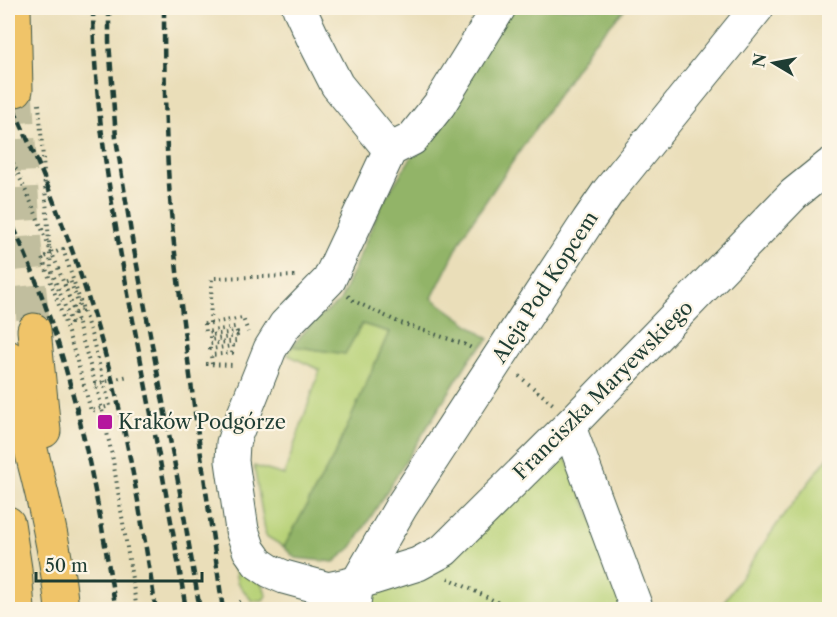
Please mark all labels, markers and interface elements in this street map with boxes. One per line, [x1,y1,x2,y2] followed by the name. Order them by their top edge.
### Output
[744,33,804,93] north arrow
[748,52,770,69] text: N
[487,207,603,368] street label: Aleja Pod Kopcem
[508,295,698,485] street label: Franciszka Maryewskiego
[118,410,286,434] place label: Kraków Podgórze
[96,413,114,431] marker: Kraków Podgórze
[36,545,202,583] scale bar
[45,555,88,577] text: 50 m

